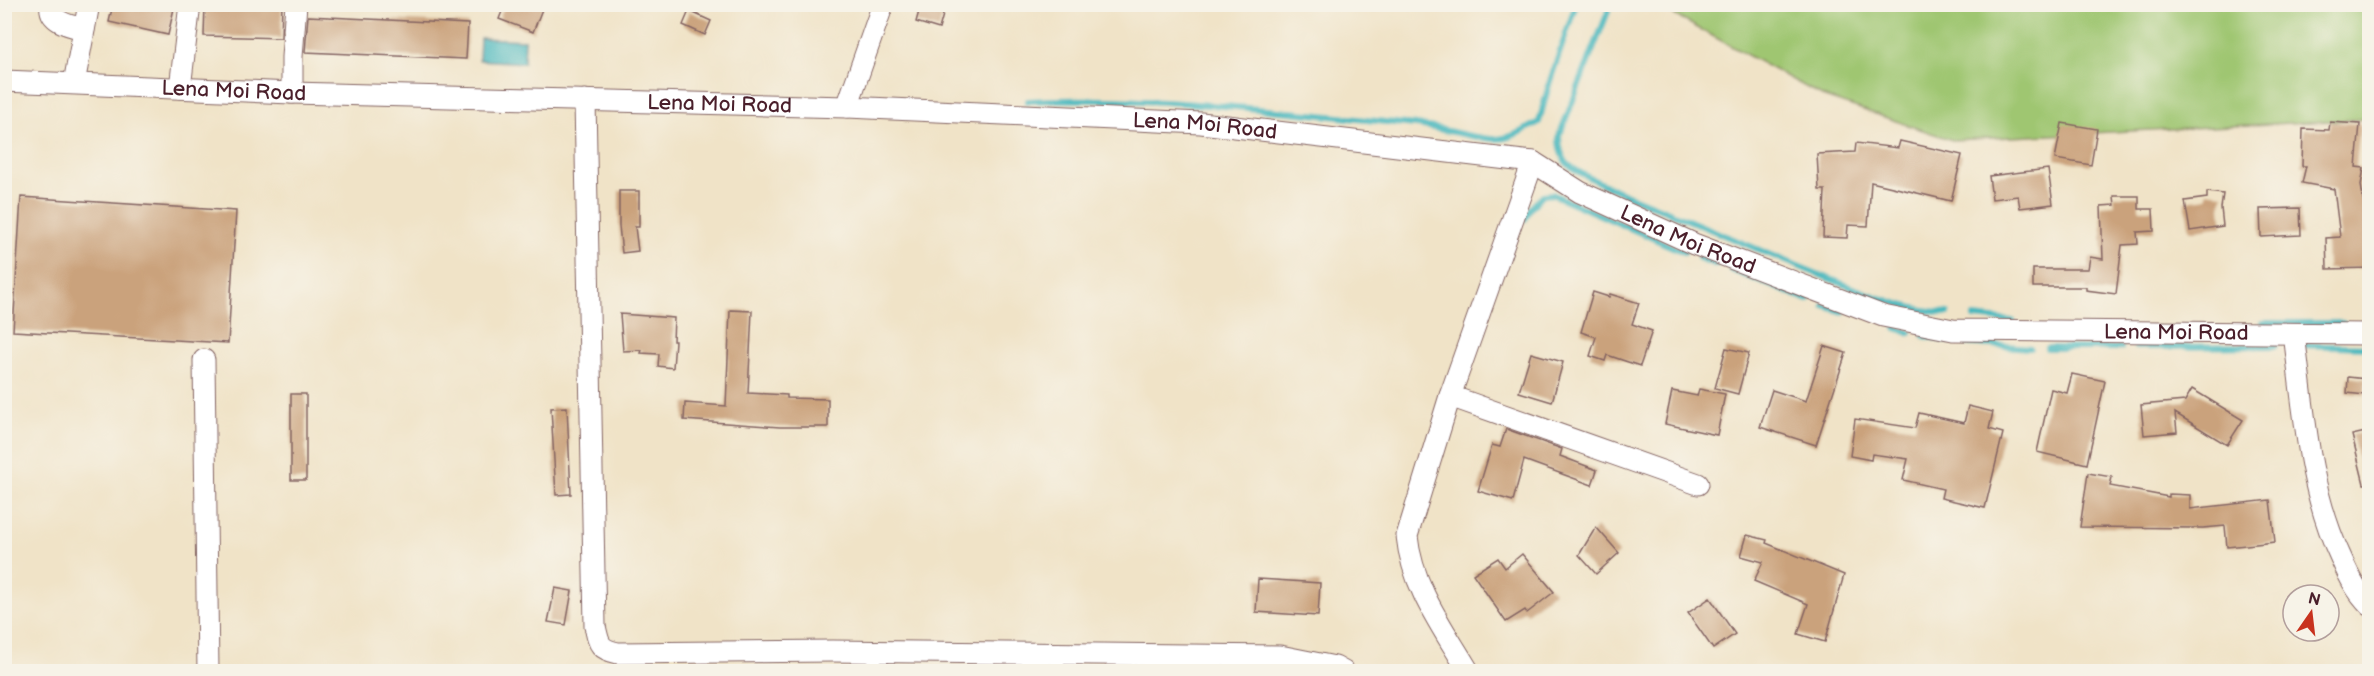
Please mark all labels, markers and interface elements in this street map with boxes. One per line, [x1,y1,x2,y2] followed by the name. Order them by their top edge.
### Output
[161,76,306,106] street label: Lena Moi Road
[647,90,792,119] street label: Lena Moi Road
[1132,108,1278,145] street label: Lena Moi Road
[1616,200,1759,279] street label: Lena Moi Road
[2104,319,2249,346] street label: Lena Moi Road
[2281,583,2341,643] north arrow
[2306,589,2322,611] text: N

